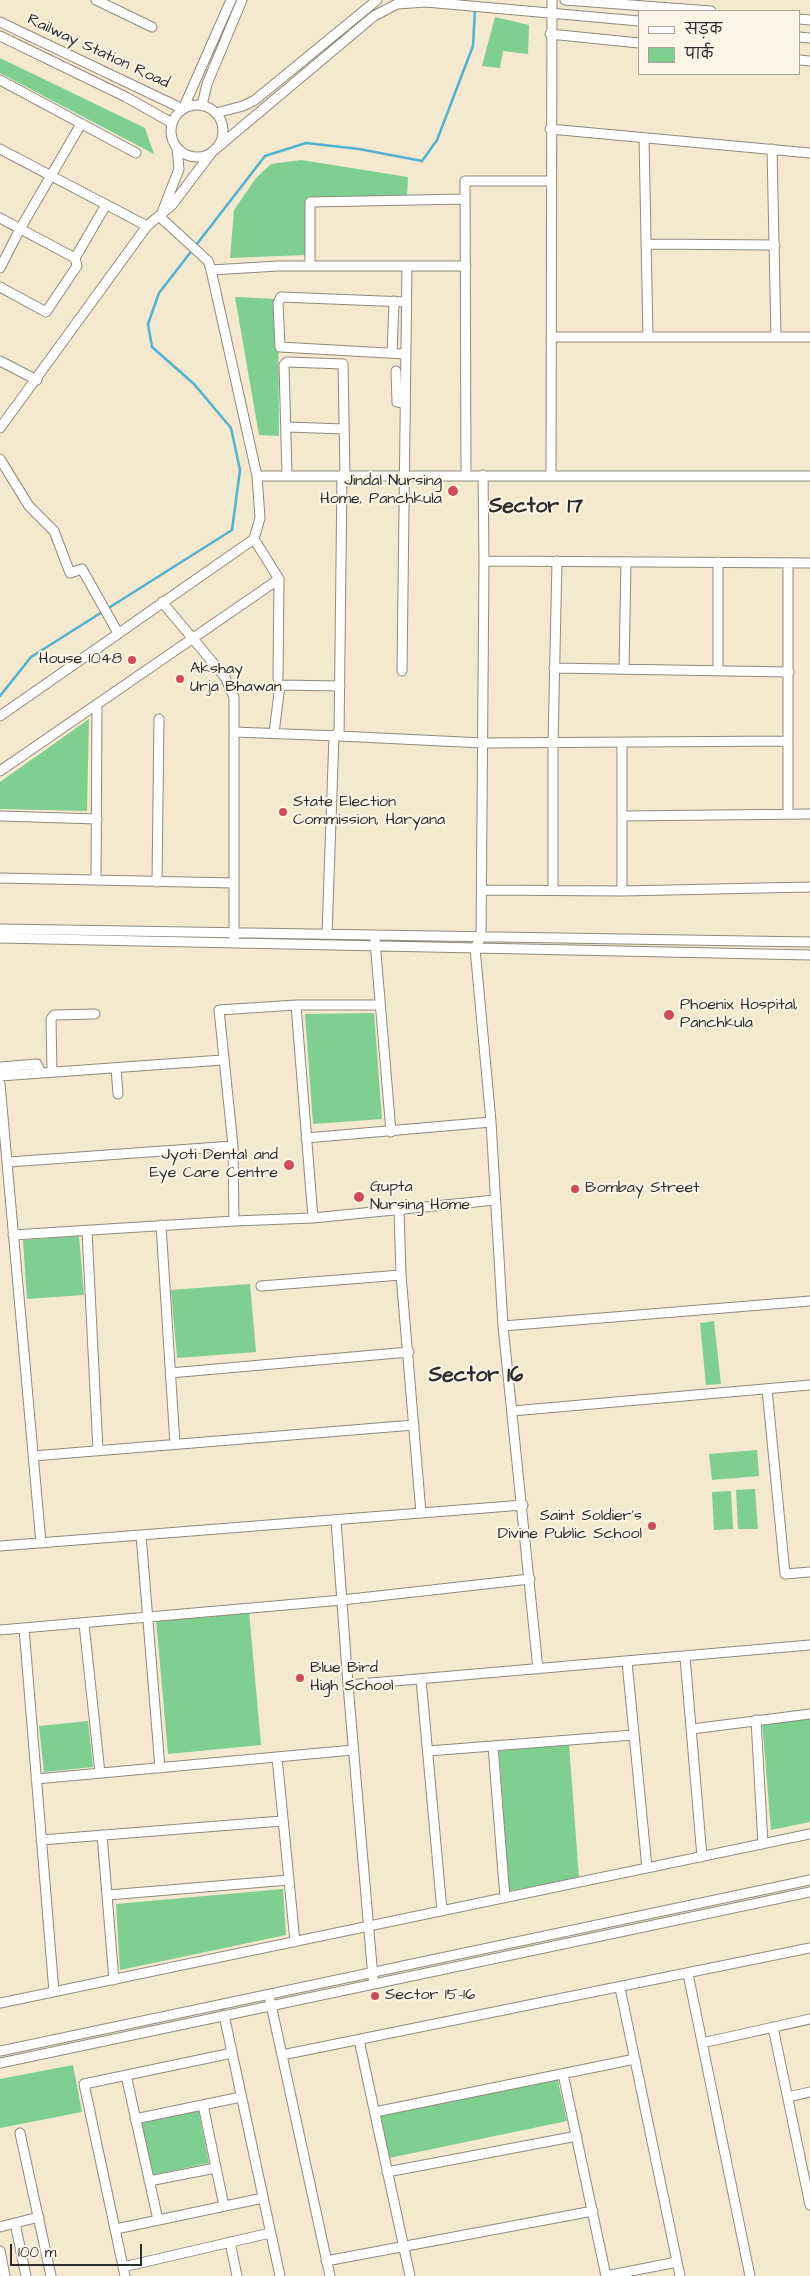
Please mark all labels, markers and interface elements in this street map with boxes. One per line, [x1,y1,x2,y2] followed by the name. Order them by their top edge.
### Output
[638,10,800,75] legend
[24,11,172,93] street label: Railway Station Road
[685,19,722,40] text: सड़क
[685,44,713,65] text: पार्क
[320,472,442,510] place label: Jindal Nursing Home, Panchkula
[446,484,460,498] marker: Jindal Nursing Home, Panchkula
[489,495,583,521] district label: Sector 17
[39,650,122,670] place label: House 1048
[126,654,138,666] marker: House 1048
[190,660,282,698] place label: Akshay Urja Bhawan
[174,673,186,685] marker: Akshay Urja Bhawan
[293,793,445,831] place label: State Election Commission, Haryana
[277,806,289,818] marker: State Election Commission, Haryana
[680,996,798,1034] place label: Phoenix Hospital, Panchkula
[662,1008,676,1022] marker: Phoenix Hospital, Panchkula
[149,1146,278,1184] place label: Jyoti Dental and Eye Care Centre
[282,1158,296,1172] marker: Jyoti Dental and Eye Care Centre
[370,1178,470,1216] place label: Gupta Nursing Home
[585,1179,700,1199] place label: Bombay Street
[569,1183,581,1195] marker: Bombay Street
[352,1190,366,1204] marker: Gupta Nursing Home
[429,1364,523,1390] district label: Sector 16
[498,1507,642,1545] place label: Saint Soldier’s Divine Public School
[646,1520,658,1532] marker: Saint Soldier’s Divine Public School
[310,1659,394,1697] place label: Blue Bird High School
[294,1672,306,1684] marker: Blue Bird High School
[385,1986,475,2006] place label: Sector 15-16
[369,1990,381,2002] marker: Sector 15-16
[12,2234,145,2266] scale bar
[18,2242,57,2263] text: 100 m

